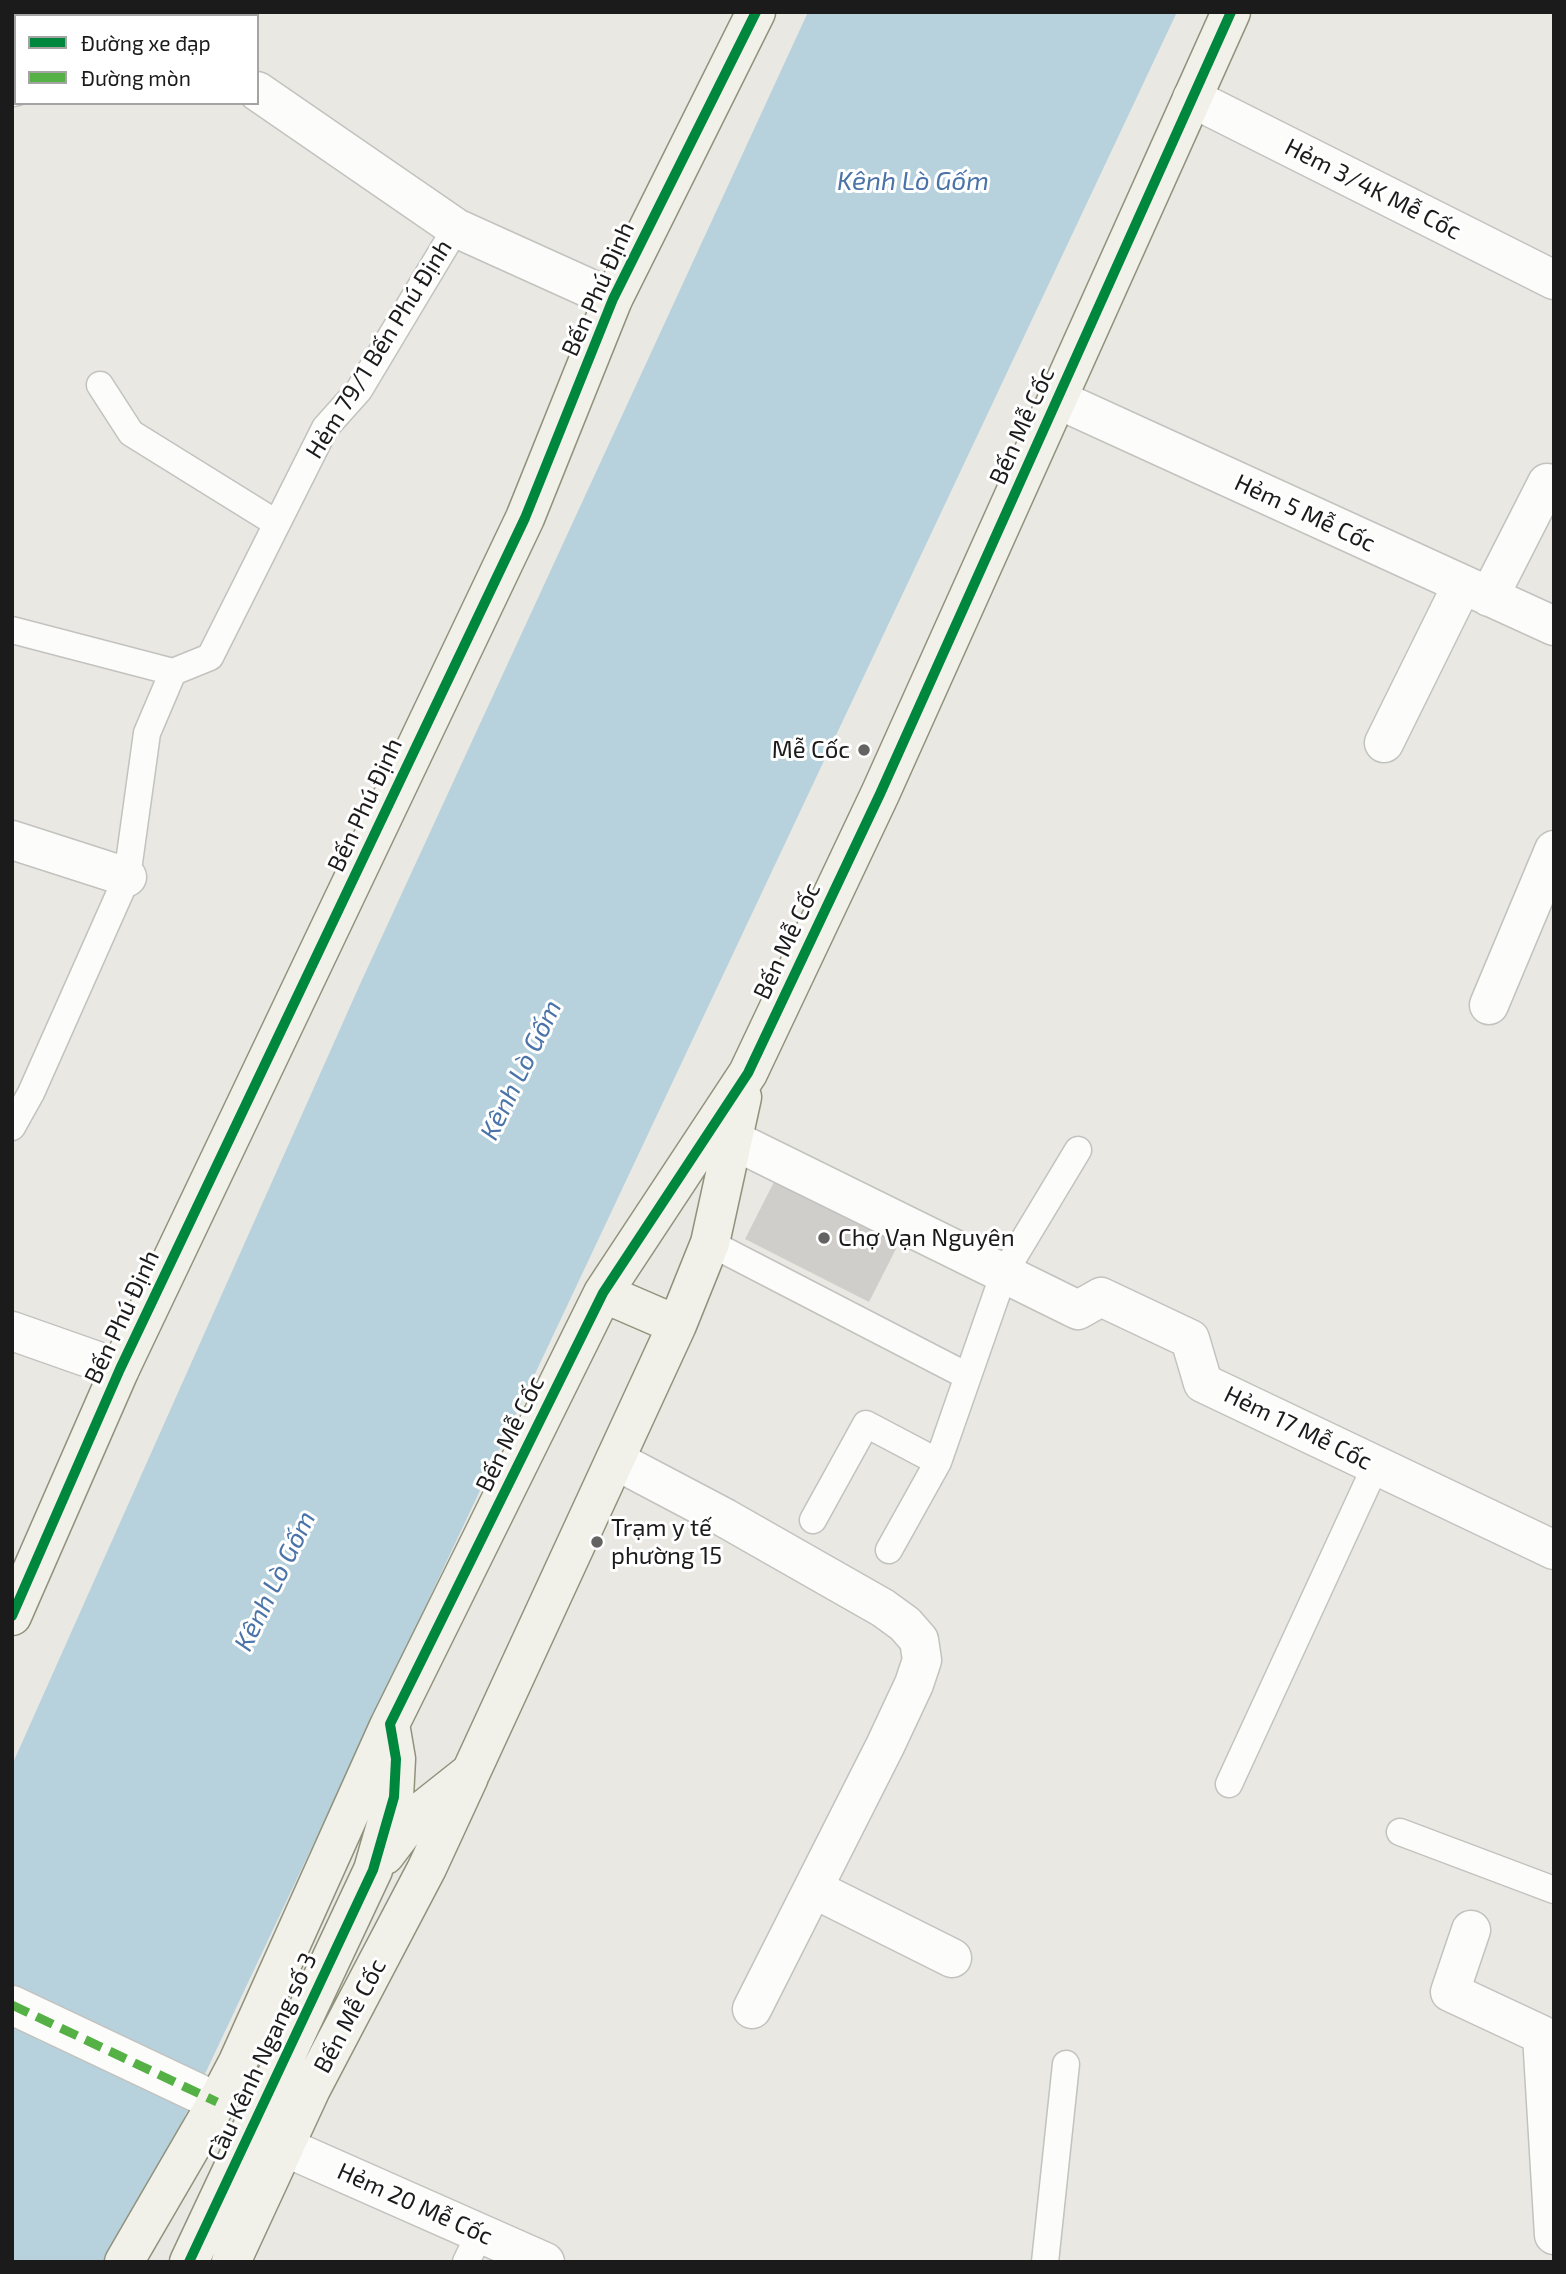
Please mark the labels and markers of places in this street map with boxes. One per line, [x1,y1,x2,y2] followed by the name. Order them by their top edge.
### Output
[772,736,850,764] place label: Mễ Cốc
[856,742,872,758] marker: Mễ Cốc
[838,1224,1015,1252] place label: Chợ Vạn Nguyên
[816,1230,832,1246] marker: Chợ Vạn Nguyên
[611,1514,722,1570] place label: Trạm y tế phường 15
[589,1534,605,1550] marker: Trạm y tế phường 15

